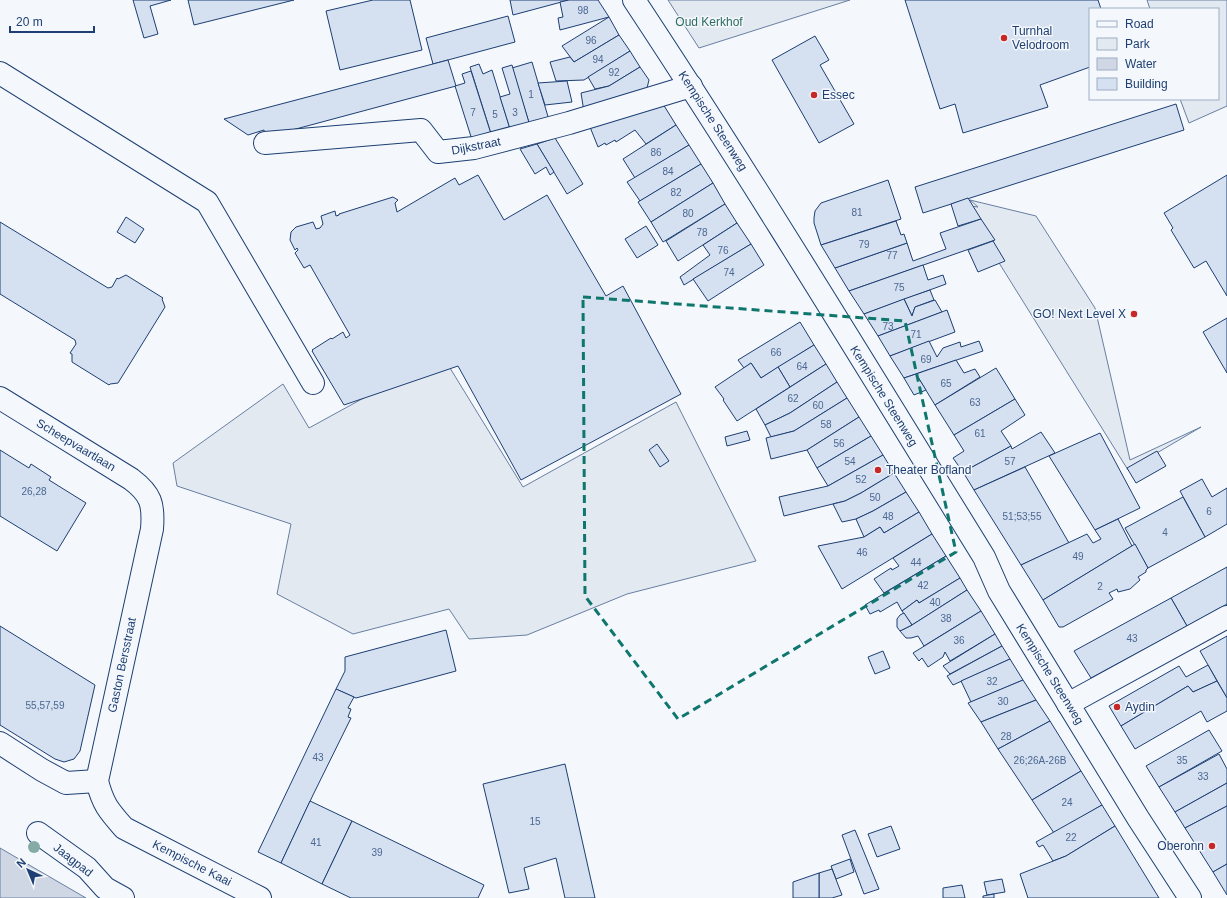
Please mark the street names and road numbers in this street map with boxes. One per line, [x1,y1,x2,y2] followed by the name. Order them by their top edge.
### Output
[676,69,750,173] street label: Kempische Steenweg
[450,134,503,158] street label: Dijkstraat
[847,343,921,449] street label: Kempische Steenweg
[34,416,118,474] street label: Scheepvaartlaan
[105,616,139,714] street label: Gaston Bersstraat
[1013,621,1087,727] street label: Kempische Steenweg
[150,837,234,889] street label: Kempische Kaai
[51,840,95,880] street label: Jaagpad

